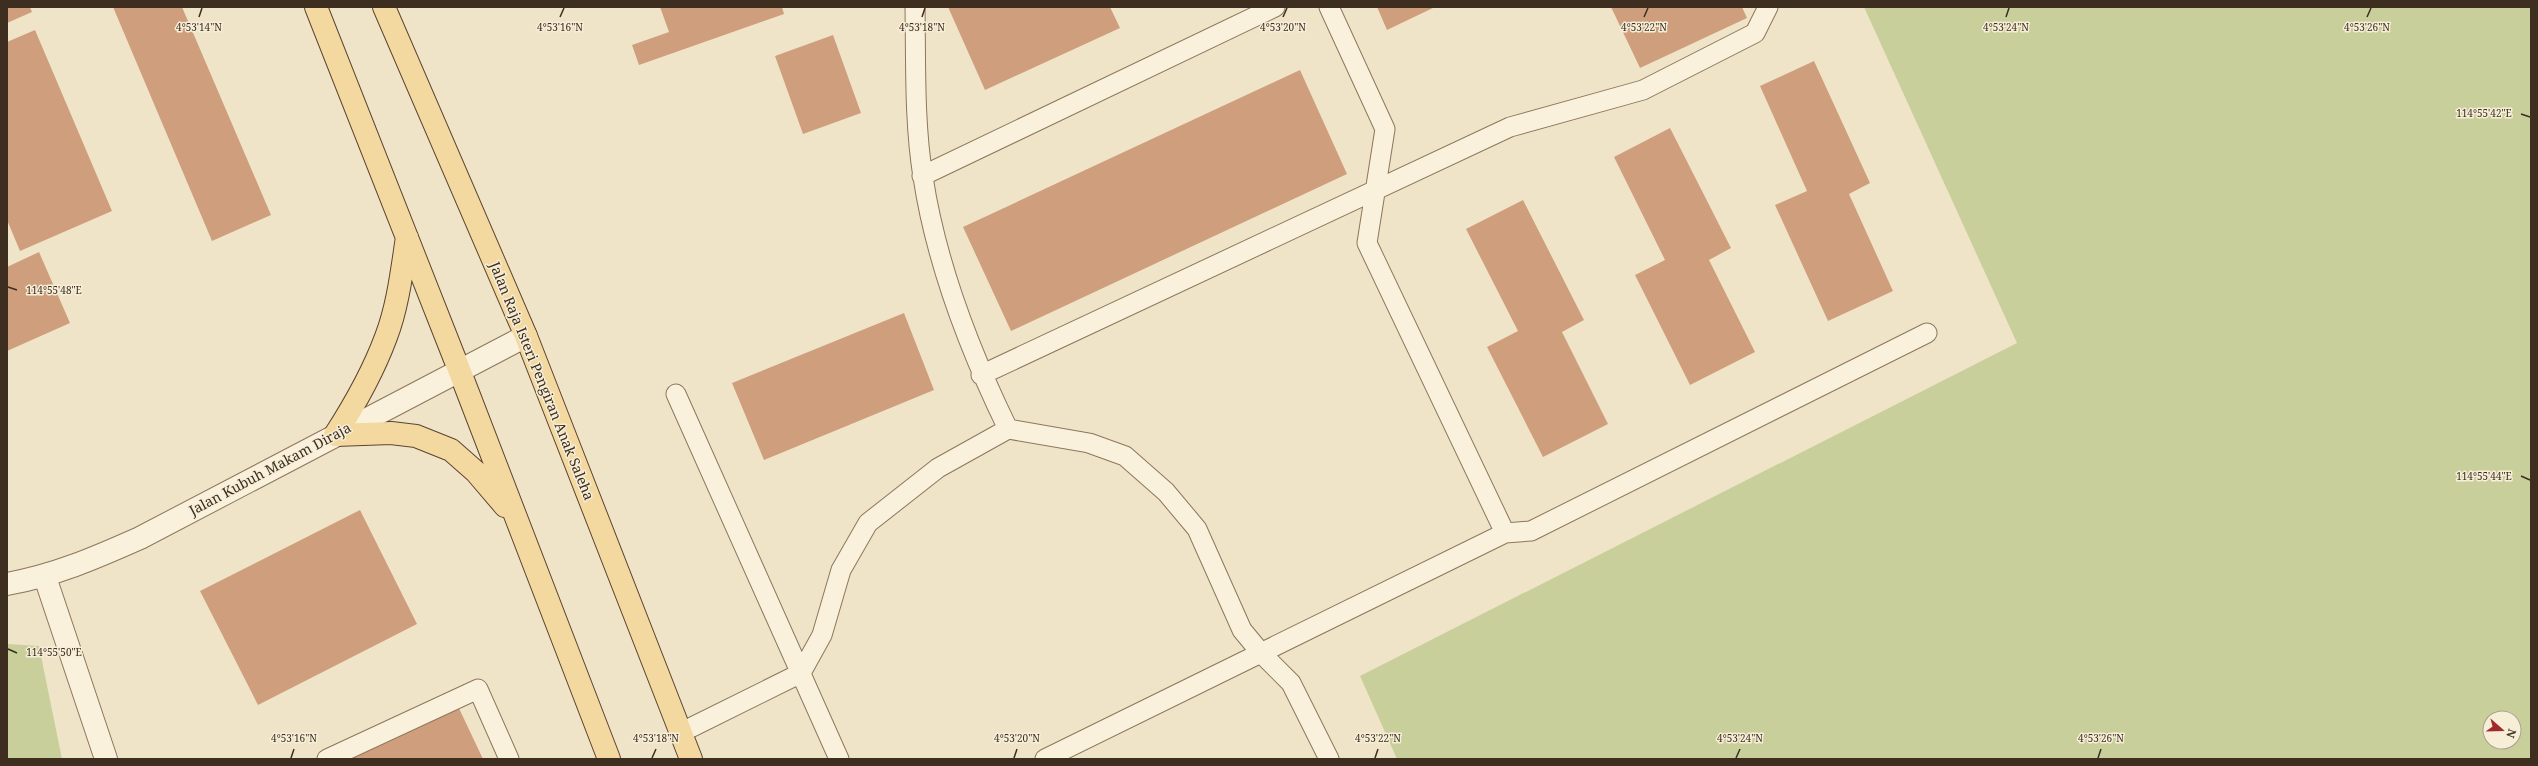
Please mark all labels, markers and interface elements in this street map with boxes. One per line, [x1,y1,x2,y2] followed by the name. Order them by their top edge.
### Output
[176,20,222,34] text: 4°53'14"N
[537,20,583,34] text: 4°53'16"N
[899,20,945,34] text: 4°53'18"N
[1260,20,1306,34] text: 4°53'20"N
[1621,20,1667,34] text: 4°53'22"N
[1983,20,2029,34] text: 4°53'24"N
[2344,20,2390,34] text: 4°53'26"N
[2456,106,2512,120] text: 114°55'42"E
[485,258,599,503] street label: Jalan Raja Isteri Pengiran Anak Saleha
[26,283,82,297] text: 114°55'48"E
[184,418,354,520] street label: Jalan Kubuh Makam Diraja
[2456,469,2512,483] text: 114°55'44"E
[26,645,82,659] text: 114°55'50"E
[2482,710,2522,750] north arrow
[2503,727,2520,741] text: N
[271,731,317,745] text: 4°53'16"N
[633,731,679,745] text: 4°53'18"N
[994,731,1040,745] text: 4°53'20"N
[1355,731,1401,745] text: 4°53'22"N
[1717,731,1763,745] text: 4°53'24"N
[2078,731,2124,745] text: 4°53'26"N

